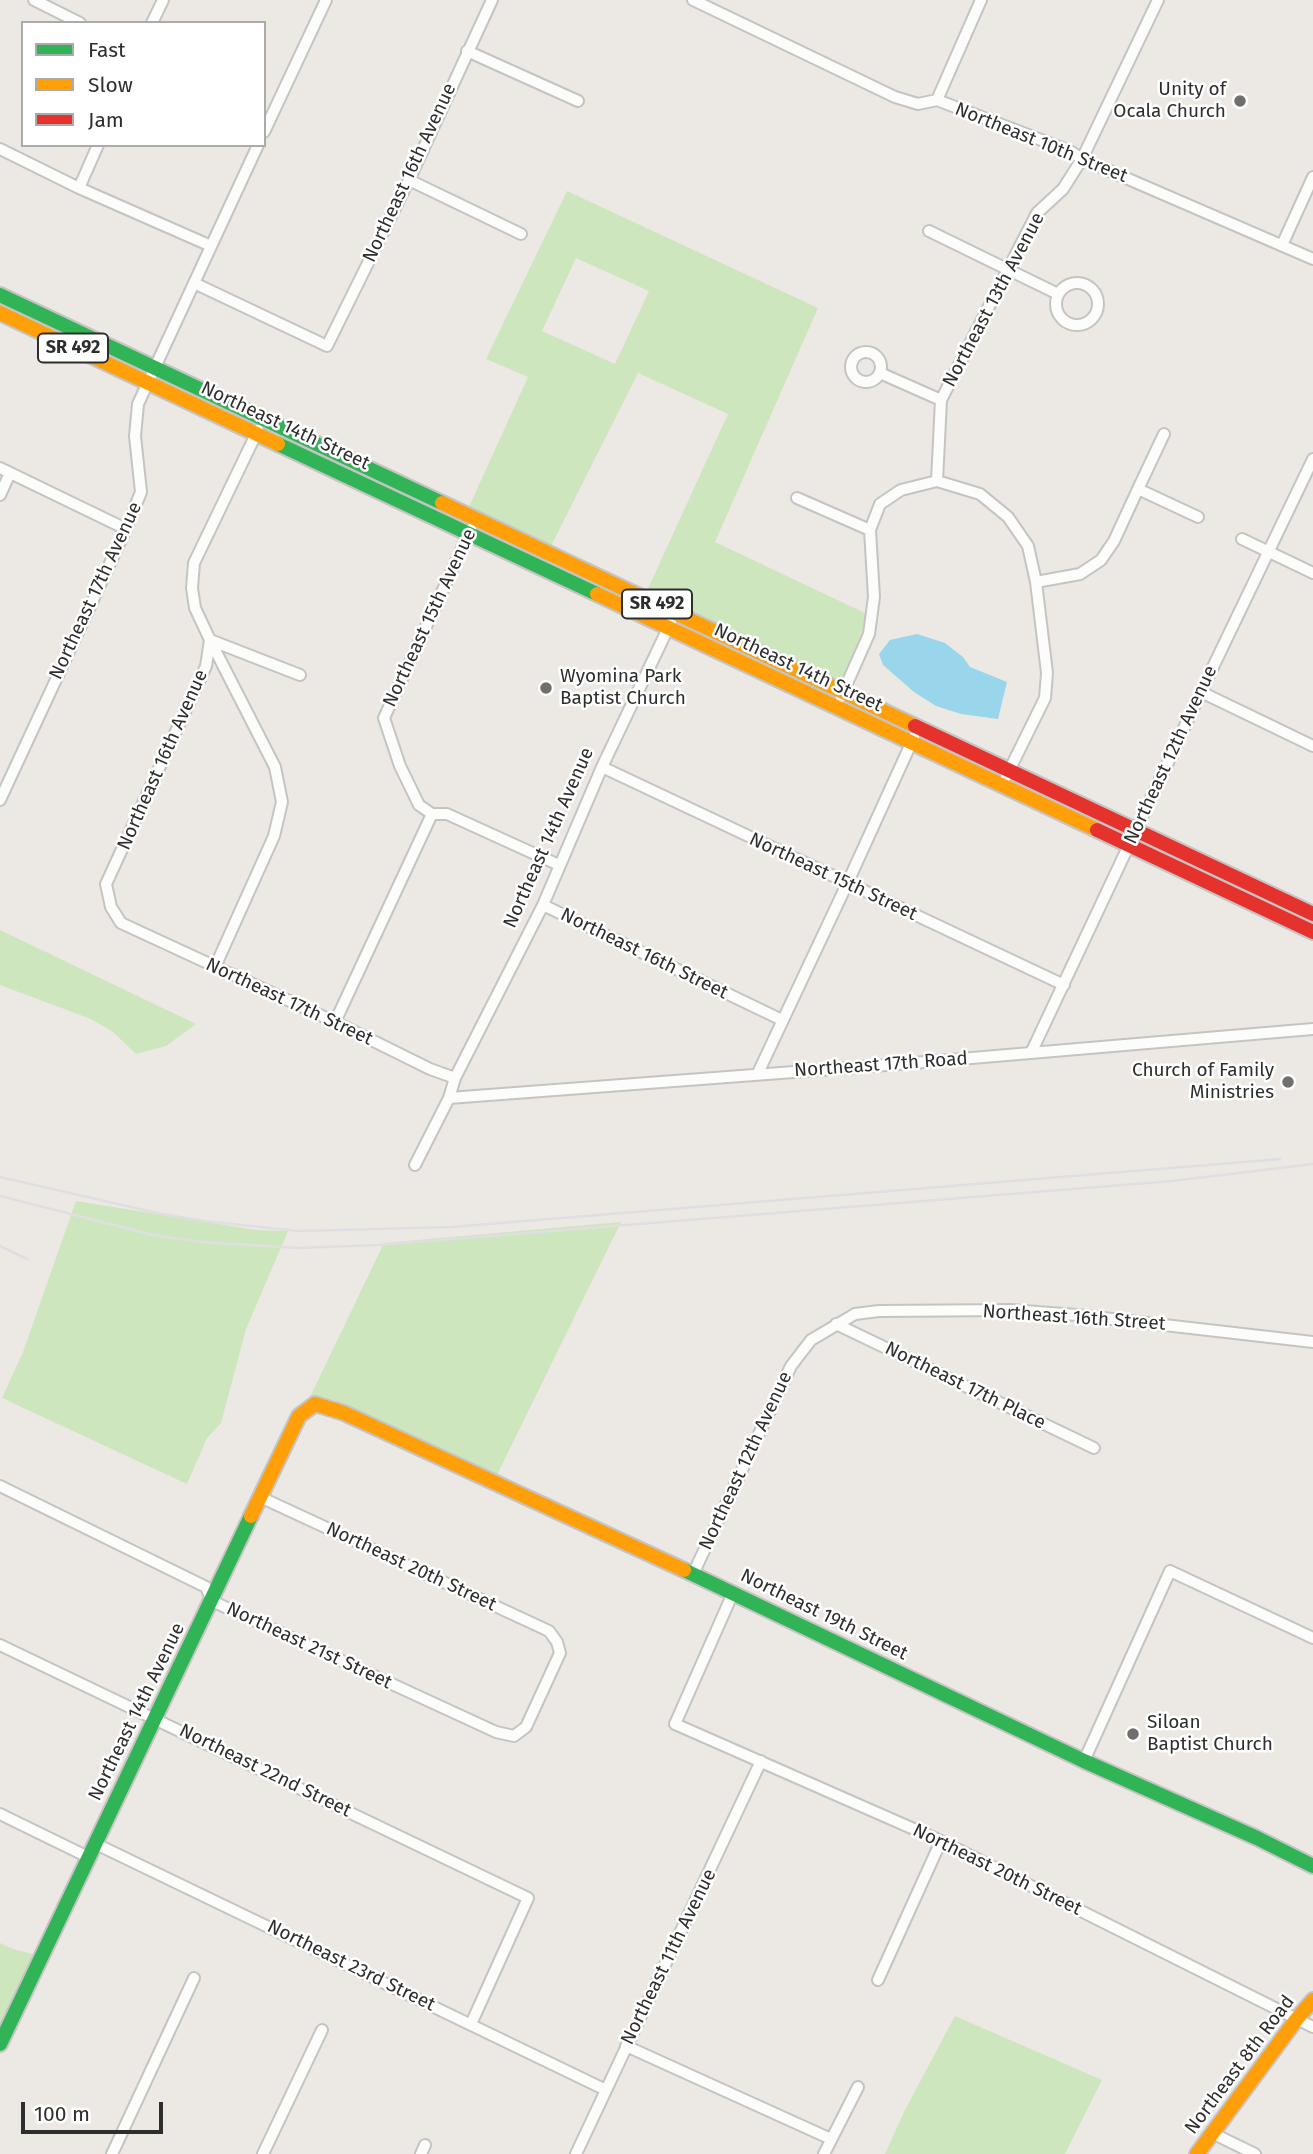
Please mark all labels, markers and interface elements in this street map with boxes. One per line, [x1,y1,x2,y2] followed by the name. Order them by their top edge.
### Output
[21,21,266,147] legend
[88,37,126,63] text: Fast
[88,72,133,98] text: Slow
[1113,79,1226,123] place label: Unity of Ocala Church
[358,80,462,266] street label: Northeast 16th Avenue
[1232,93,1248,109] marker: Unity of Ocala Church
[951,98,1131,188] street label: Northeast 10th Street
[88,107,124,133] text: Jam
[938,209,1050,391] street label: Northeast 13th Avenue
[38,334,108,362] road number: SR 492
[197,377,373,475] street label: Northeast 14th Street
[45,499,147,683] street label: Northeast 17th Avenue
[379,525,481,711] street label: Northeast 15th Avenue
[622,590,692,618] road number: SR 492
[710,619,886,717] street label: Northeast 14th Street
[1120,662,1222,848] street label: Northeast 12th Avenue
[113,666,213,854] street label: Northeast 16th Avenue
[560,666,686,710] place label: Wyomina Park Baptist Church
[538,680,554,696] marker: Wyomina Park Baptist Church
[499,744,599,932] street label: Northeast 14th Avenue
[745,828,921,926] street label: Northeast 15th Street
[557,904,731,1004] street label: Northeast 16th Street
[202,953,376,1051] street label: Northeast 17th Street
[793,1048,969,1082] street label: Northeast 17th Road
[1132,1060,1274,1104] place label: Church of Family Ministries
[1280,1074,1296,1090] marker: Church of Family Ministries
[982,1300,1166,1336] street label: Northeast 16th Street
[881,1337,1049,1435] street label: Northeast 17th Place
[695,1368,797,1554] street label: Northeast 12th Avenue
[322,1518,500,1616] street label: Northeast 20th Street
[737,1565,911,1665] street label: Northeast 19th Street
[223,1598,395,1694] street label: Northeast 21st Street
[84,1619,190,1805] street label: Northeast 14th Avenue
[1147,1712,1273,1756] place label: Siloan Baptist Church
[175,1719,355,1823] street label: Northeast 22nd Street
[1125,1726,1141,1742] marker: Siloan Baptist Church
[909,1819,1085,1921] street label: Northeast 20th Street
[617,1865,721,2049] street label: Northeast 11th Avenue
[263,1915,439,2017] street label: Northeast 23rd Street
[1180,1991,1300,2139] street label: Northeast 8th Road
[24,2088,166,2132] scale bar
[34,2101,90,2127] text: 100 m

